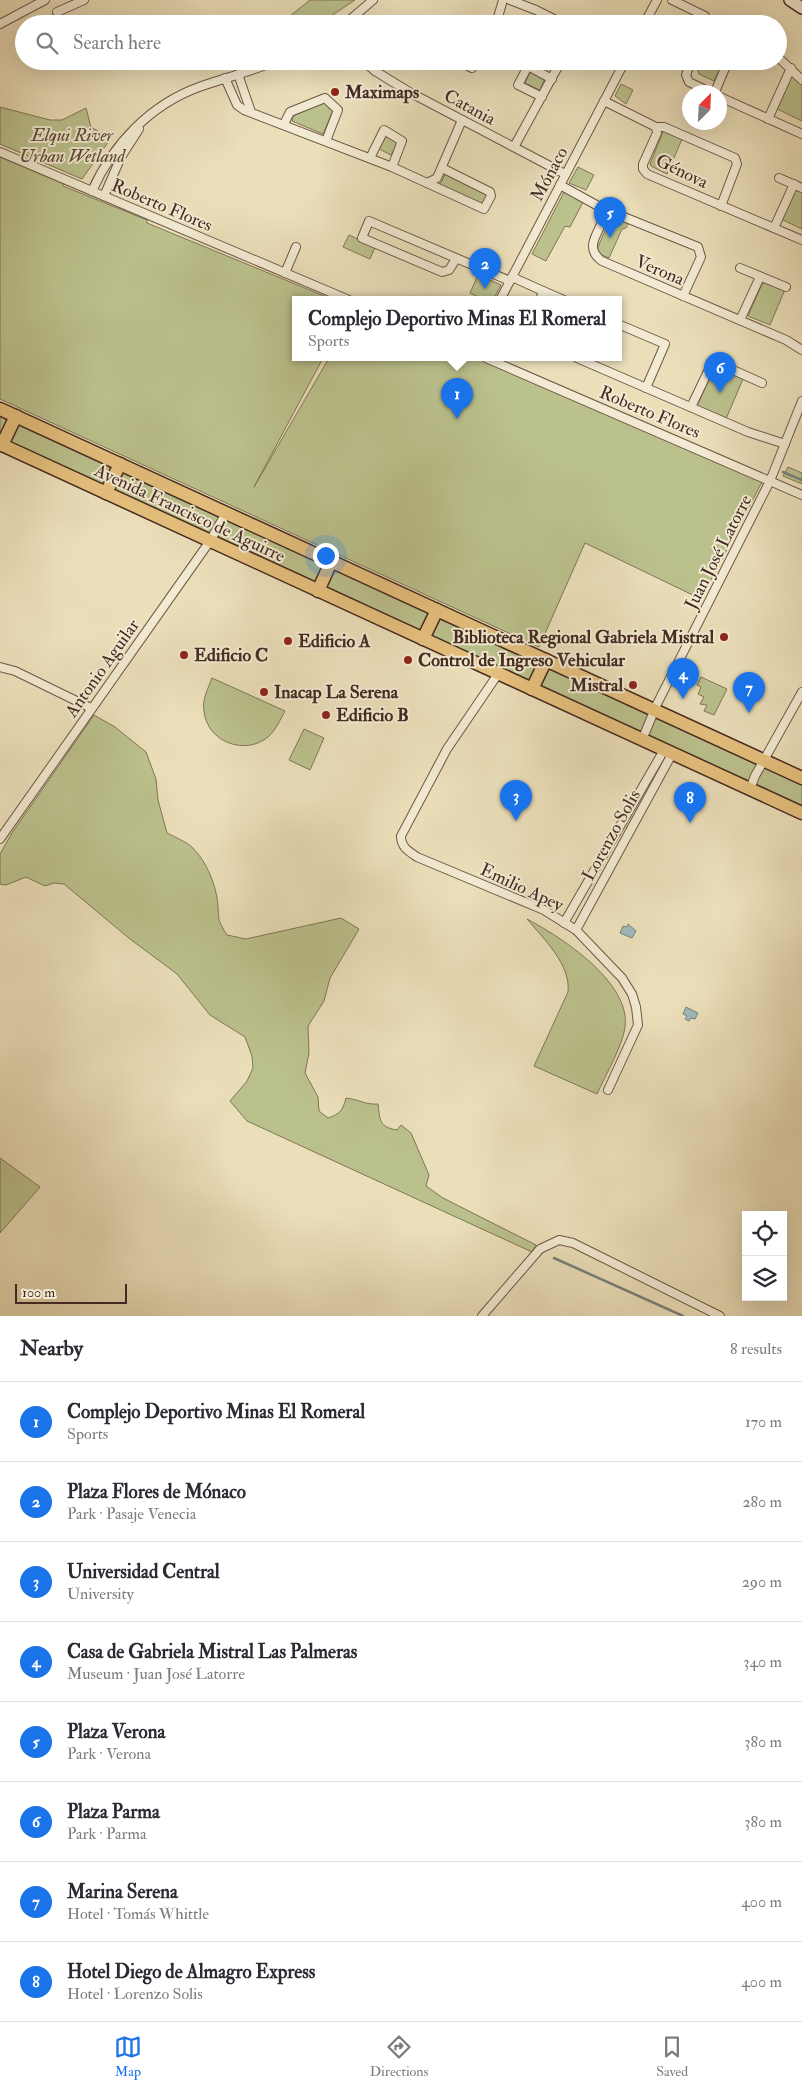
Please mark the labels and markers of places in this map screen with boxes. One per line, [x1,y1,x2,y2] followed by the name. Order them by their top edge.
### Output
[344,81,419,104] place label: Maximaps
[329,86,341,98] marker: Maximaps
[594,197,626,238] pin: 5
[469,248,501,289] pin: 2
[704,352,736,393] pin: 6
[441,378,473,419] pin: 1
[453,626,714,649] place label: Biblioteca Regional Gabriela Mistral
[298,630,371,653] place label: Edificio A
[718,631,730,643] marker: Biblioteca Regional Gabriela Mistral
[282,635,294,647] marker: Edificio A
[194,644,268,667] place label: Edificio C
[178,649,190,661] marker: Edificio C
[418,649,625,672] place label: Control de Ingreso Vehicular
[402,654,414,666] marker: Control de Ingreso Vehicular
[667,658,699,699] pin: 4
[733,672,765,713] pin: 7
[569,674,623,697] place label: Mistral
[627,679,639,691] marker: Mistral
[274,681,399,704] place label: Inacap La Serena
[258,686,270,698] marker: Inacap La Serena
[336,704,409,727] place label: Edificio B
[320,709,332,721] marker: Edificio B
[500,780,532,821] pin: 3
[674,782,706,823] pin: 8

